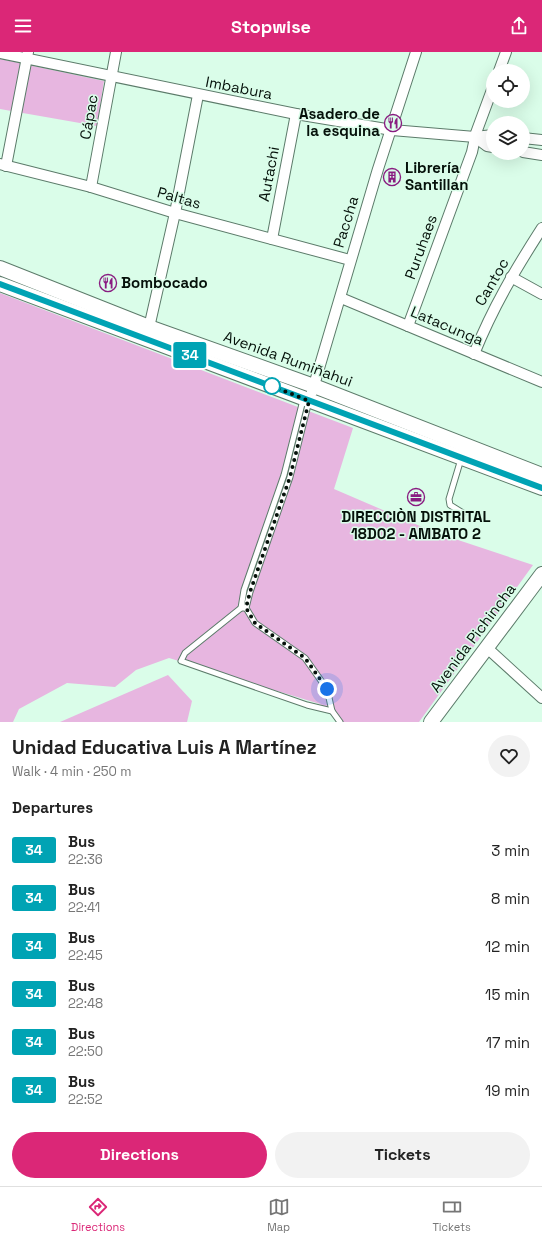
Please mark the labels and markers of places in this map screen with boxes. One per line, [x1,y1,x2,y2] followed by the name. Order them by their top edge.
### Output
[299,104,380,140] place label: Asadero de la esquina
[383,113,403,133] restaurant icon: Asadero de la esquina
[405,158,469,194] place label: Librería Santillan
[382,167,402,187] building icon: Librería Santillan
[98,273,118,293] restaurant icon: Bombocado
[121,273,208,292] place label: Bombocado
[263,377,281,395] unlabelled marker
[406,487,426,507] office icon: DIRECCIÒN DISTRITAL 18D02 - AMBATO 2
[341,507,491,543] place label: DIRECCIÒN DISTRITAL 18D02 - AMBATO 2

